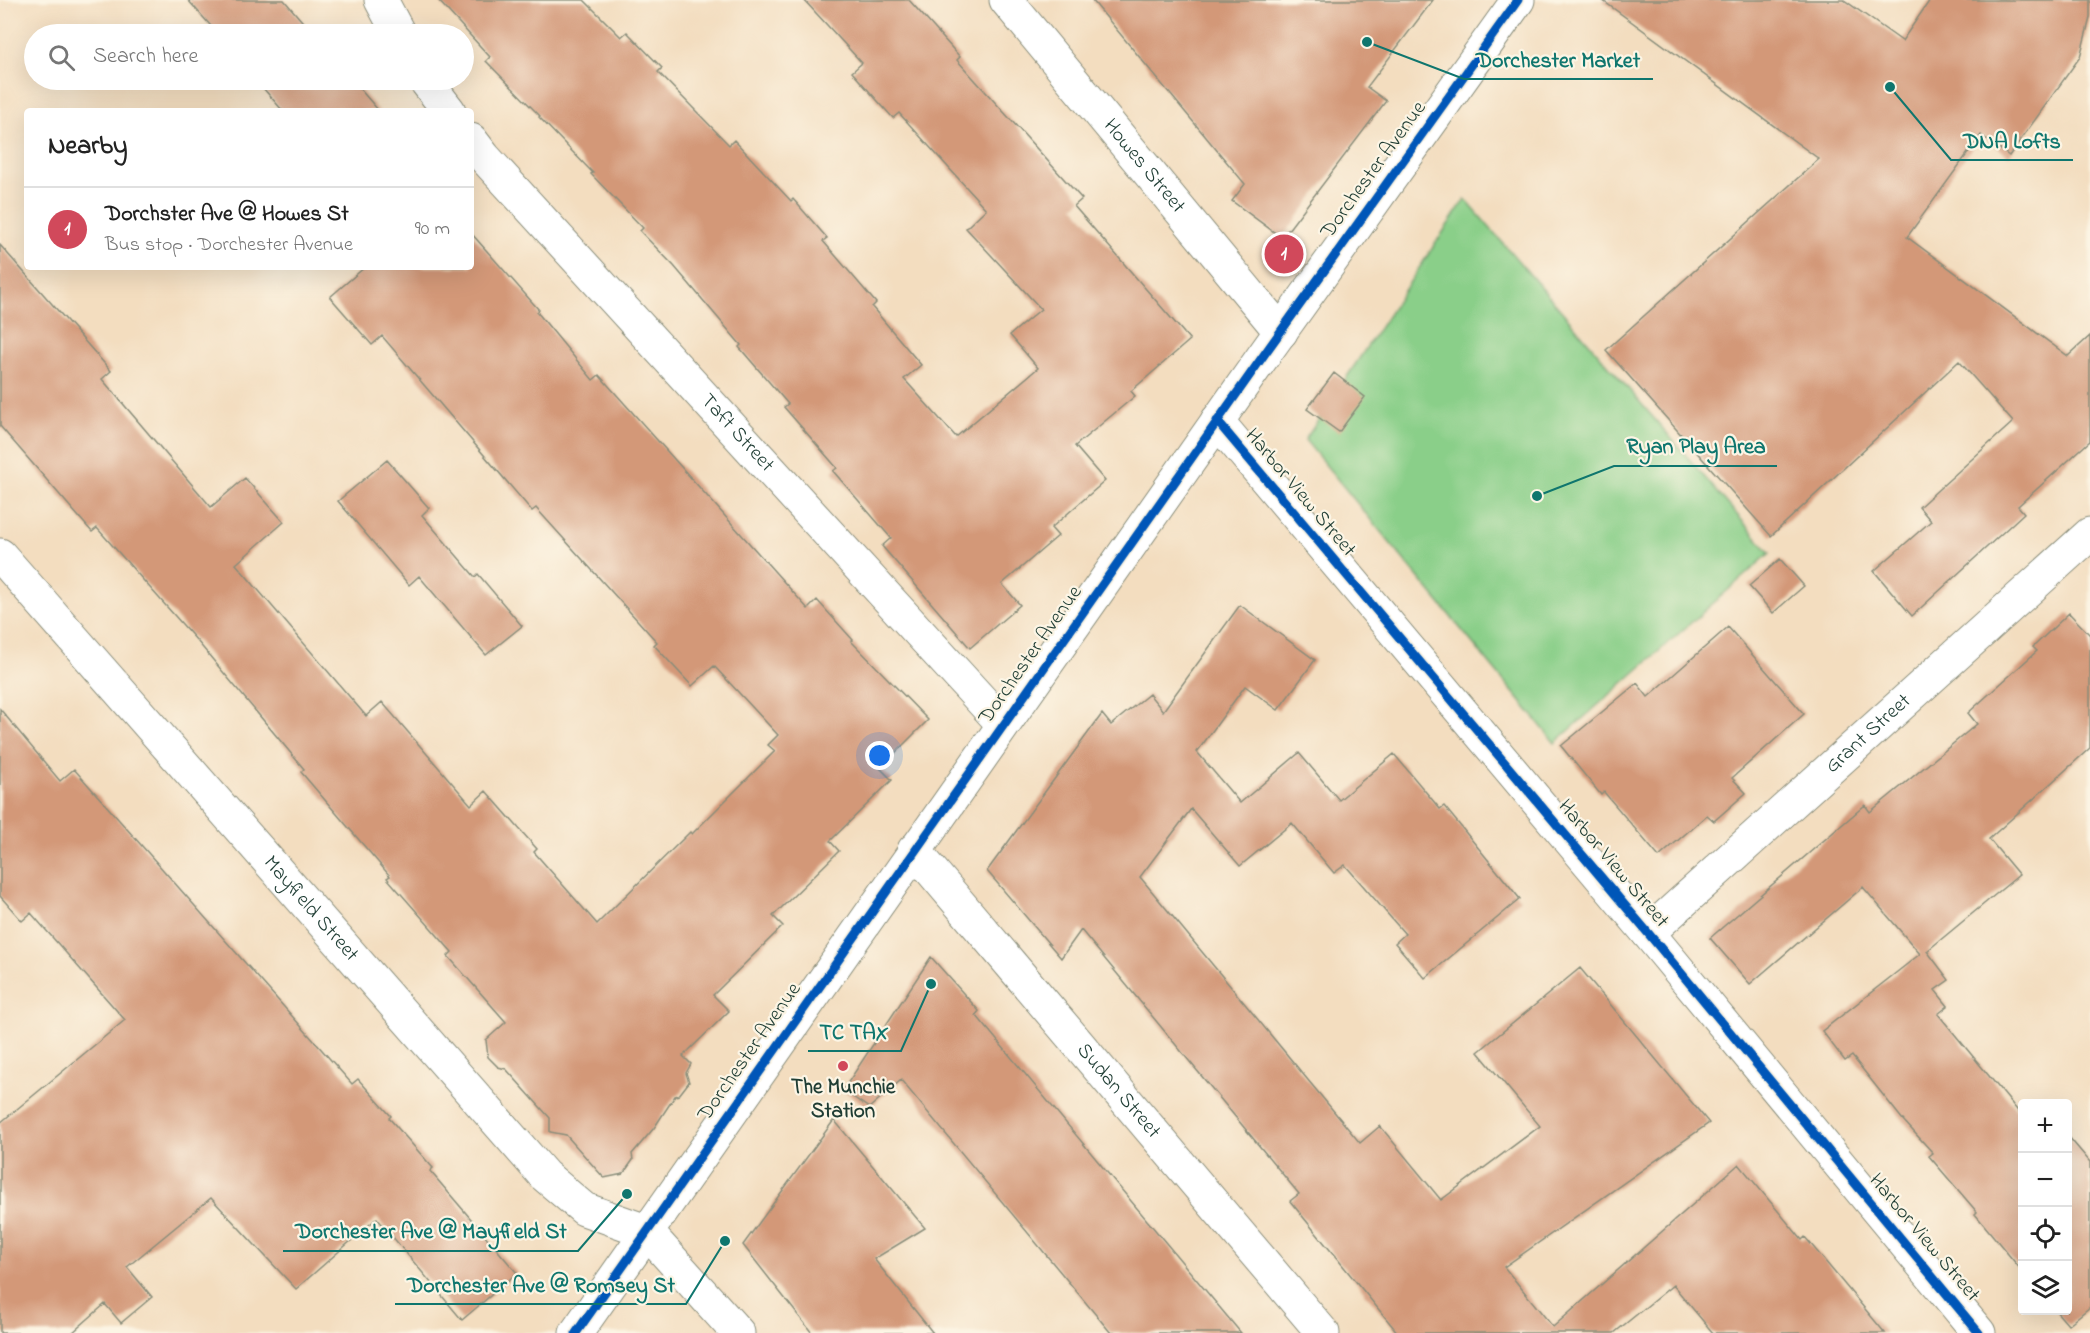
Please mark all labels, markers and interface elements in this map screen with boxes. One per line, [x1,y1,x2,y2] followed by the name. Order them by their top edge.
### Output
[24,24,474,90] search box
[1464,39,1653,79] callout: Dorchester Market
[45,41,78,74] icon: search
[93,41,198,73] text: Search here
[1475,46,1641,78] text: Dorchester Market
[1313,95,1434,246] street label: Dorchester Avenue
[1095,112,1192,220] street label: Howes Street
[1951,120,2073,160] callout: DNA Lofts
[1962,127,2061,159] text: DNA Lofts
[48,128,127,166] text: Nearby
[105,199,349,231] text: Dorchster Ave @ Howes St
[64,215,71,244] text: 1
[415,215,450,244] text: 90 m
[105,231,353,260] text: Bus stop · Dorchester Avenue
[1264,232,1304,276] pin: 1
[693,387,781,479] street label: Taft Street
[1237,422,1363,564] street label: Harbor View Street
[1614,426,1777,466] callout: Ryan Play Area
[1626,432,1766,465] text: Ryan Play Area
[971,579,1090,731] street label: Dorchester Avenue
[1819,687,1918,781] street label: Grant Street
[865,741,894,770] your location
[1550,793,1676,935] street label: Harbor View Street
[256,849,366,969] street label: Mayfield Street
[690,976,809,1128] street label: Dorchester Avenue
[808,1011,901,1051] callout: TC TAX
[819,1018,889,1050] text: TC TAX
[1069,1037,1168,1146] street label: Sudan Street
[836,1059,850,1073] marker: The Munchie Station
[791,1073,896,1127] place label: The Munchie Station
[2018,1099,2072,1315] map controls
[2018,1099,2072,1153] button: +
[2018,1153,2072,1207] button: −
[1861,1167,1987,1309] street label: Harbor View Street
[2018,1207,2072,1261] button: locate
[283,1211,578,1251] callout: Dorchester Ave @ Mayfield St
[294,1217,567,1250] text: Dorchester Ave @ Mayfield St
[2018,1261,2072,1315] button: layers
[395,1264,686,1304] callout: Dorchester Ave @ Romsey St
[406,1271,675,1304] text: Dorchester Ave @ Romsey St

